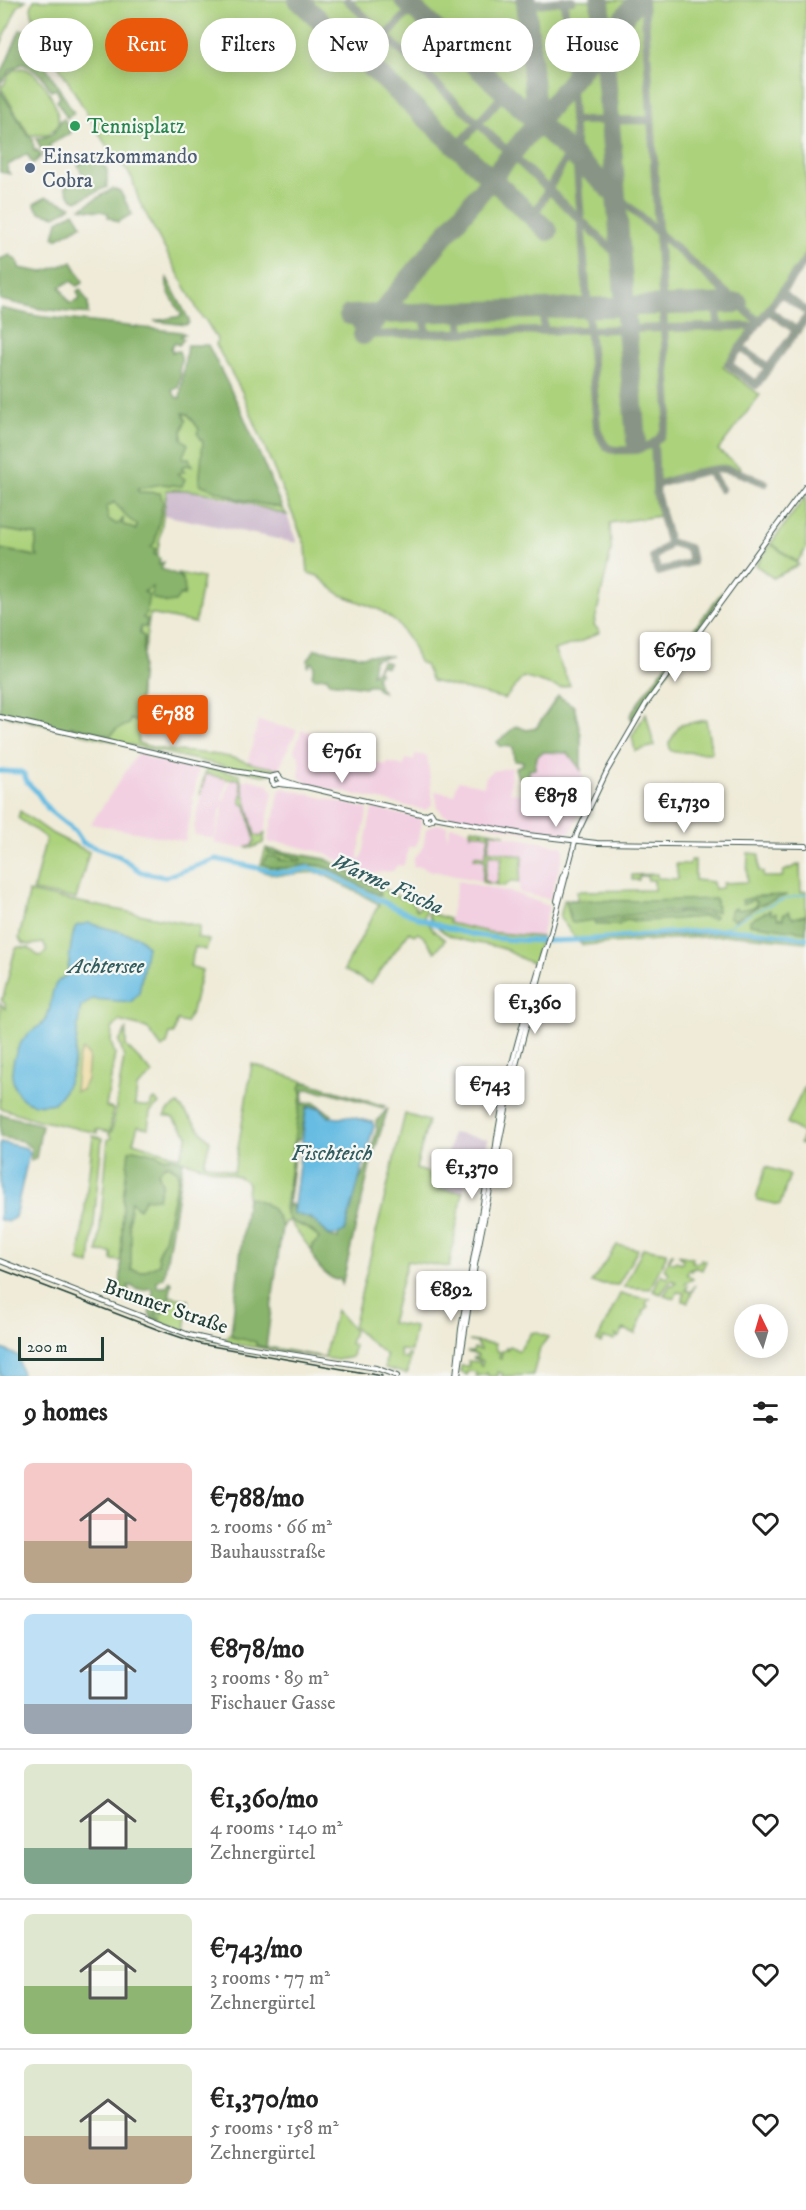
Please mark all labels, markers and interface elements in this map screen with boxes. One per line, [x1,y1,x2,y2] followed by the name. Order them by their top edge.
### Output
[18,18,93,72] chip: Buy
[105,18,188,72] chip: Rent
[200,18,296,72] chip: Filters
[308,18,389,72] chip: New
[401,18,533,72] chip: Apartment
[545,18,640,72] chip: House
[87,114,185,140] place label: Tennisplatz
[68,119,82,133] marker: Tennisplatz
[42,144,198,194] place label: Einsatzkommando Cobra
[23,161,37,175] marker: Einsatzkommando Cobra
[639,632,711,683] pin: €679
[654,639,696,664] text: €679
[137,695,209,746] pin: €788
[152,702,194,727] text: €788
[306,733,378,784] pin: €761
[322,740,362,765] text: €761
[520,777,592,828] pin: €878
[635,783,733,834] pin: €1,730
[535,784,577,809] text: €878
[658,790,710,815] text: €1,730
[327,848,448,921] water label: Warme Fischa
[65,953,144,980] water label: Achtersee
[486,984,584,1035] pin: €1,360
[508,991,562,1016] text: €1,360
[454,1066,526,1117] pin: €743
[470,1073,510,1098] text: €743
[291,1140,373,1167] water label: Fischteich
[423,1149,521,1200] pin: €1,370
[445,1156,499,1181] text: €1,370
[415,1271,487,1322] pin: €892
[100,1274,232,1340] street label: Brunner Straße
[430,1278,472,1303] text: €892
[734,1304,788,1358] north arrow
[734,1304,788,1358] map controls
[18,1334,104,1362] scale bar
[27,1337,68,1357] text: 200 m
[24,1396,108,1429] text: 9 homes
[749,1396,782,1429] icon: filters
[210,1482,304,1515] text: €788/mo
[72,1487,144,1559] icon: home
[749,1507,782,1540] icon: heart
[210,1515,332,1540] text: 2 rooms · 66 m²
[210,1540,326,1565] text: Bauhausstraße
[210,1633,304,1666] text: €878/mo
[72,1638,144,1710] icon: home
[749,1658,782,1691] icon: heart
[210,1666,329,1691] text: 3 rooms · 89 m²
[210,1691,335,1716] text: Fischauer Gasse
[210,1783,318,1816] text: €1,360/mo
[72,1788,144,1860] icon: home
[749,1808,782,1841] icon: heart
[210,1816,343,1841] text: 4 rooms · 140 m²
[210,1841,315,1866] text: Zehnergürtel
[210,1933,302,1966] text: €743/mo
[72,1938,144,2010] icon: home
[749,1958,782,1991] icon: heart
[210,1966,330,1991] text: 3 rooms · 77 m²
[210,1991,315,2016] text: Zehnergürtel
[210,2083,318,2116] text: €1,370/mo
[72,2088,144,2160] icon: home
[749,2108,782,2141] icon: heart
[210,2116,339,2141] text: 5 rooms · 158 m²
[210,2141,315,2166] text: Zehnergürtel

